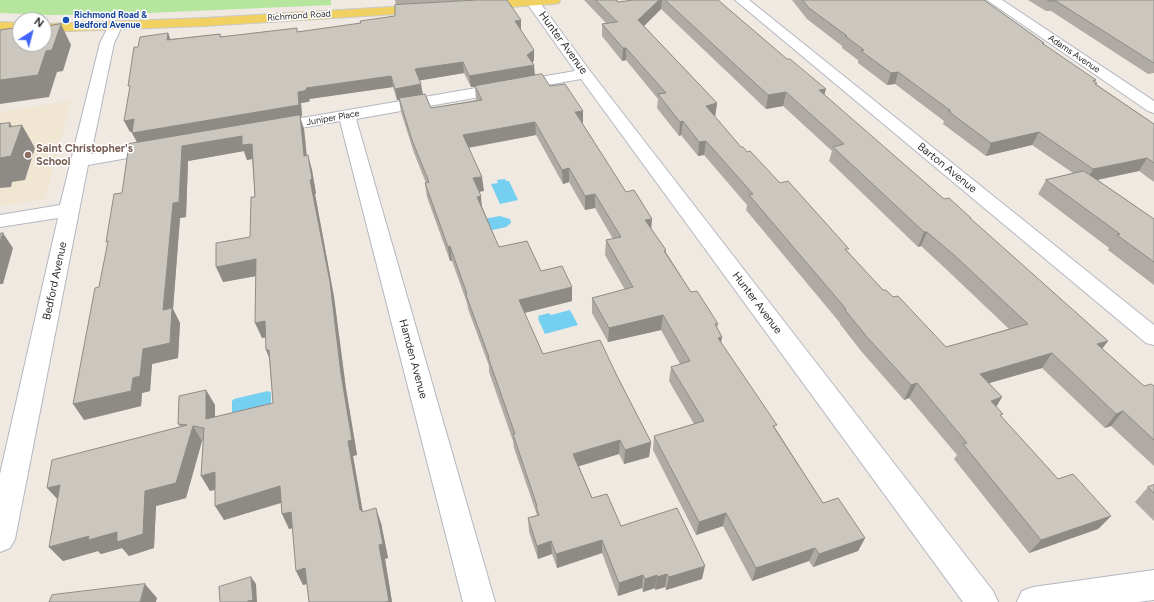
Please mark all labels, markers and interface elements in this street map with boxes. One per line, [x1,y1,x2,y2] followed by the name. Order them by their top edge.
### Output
[267,8,331,24] street label: Richmond Road
[536,9,590,77] street label: Hunter Avenue
[74,10,147,31] place label: Richmond Road & Bedford Avenue
[12,12,52,52] north arrow
[31,15,46,30] text: N
[61,15,71,25] marker: Richmond Road & Bedford Avenue
[1046,33,1102,75] street label: Adams Avenue
[306,108,360,128] street label: Juniper Place
[915,140,979,196] street label: Barton Avenue
[36,142,133,168] place label: Saint Christopher's School
[23,150,33,160] marker: Saint Christopher's School
[40,241,70,321] street label: Bedford Avenue
[729,269,785,337] street label: Hunter Avenue
[396,318,430,400] street label: Hamden Avenue

